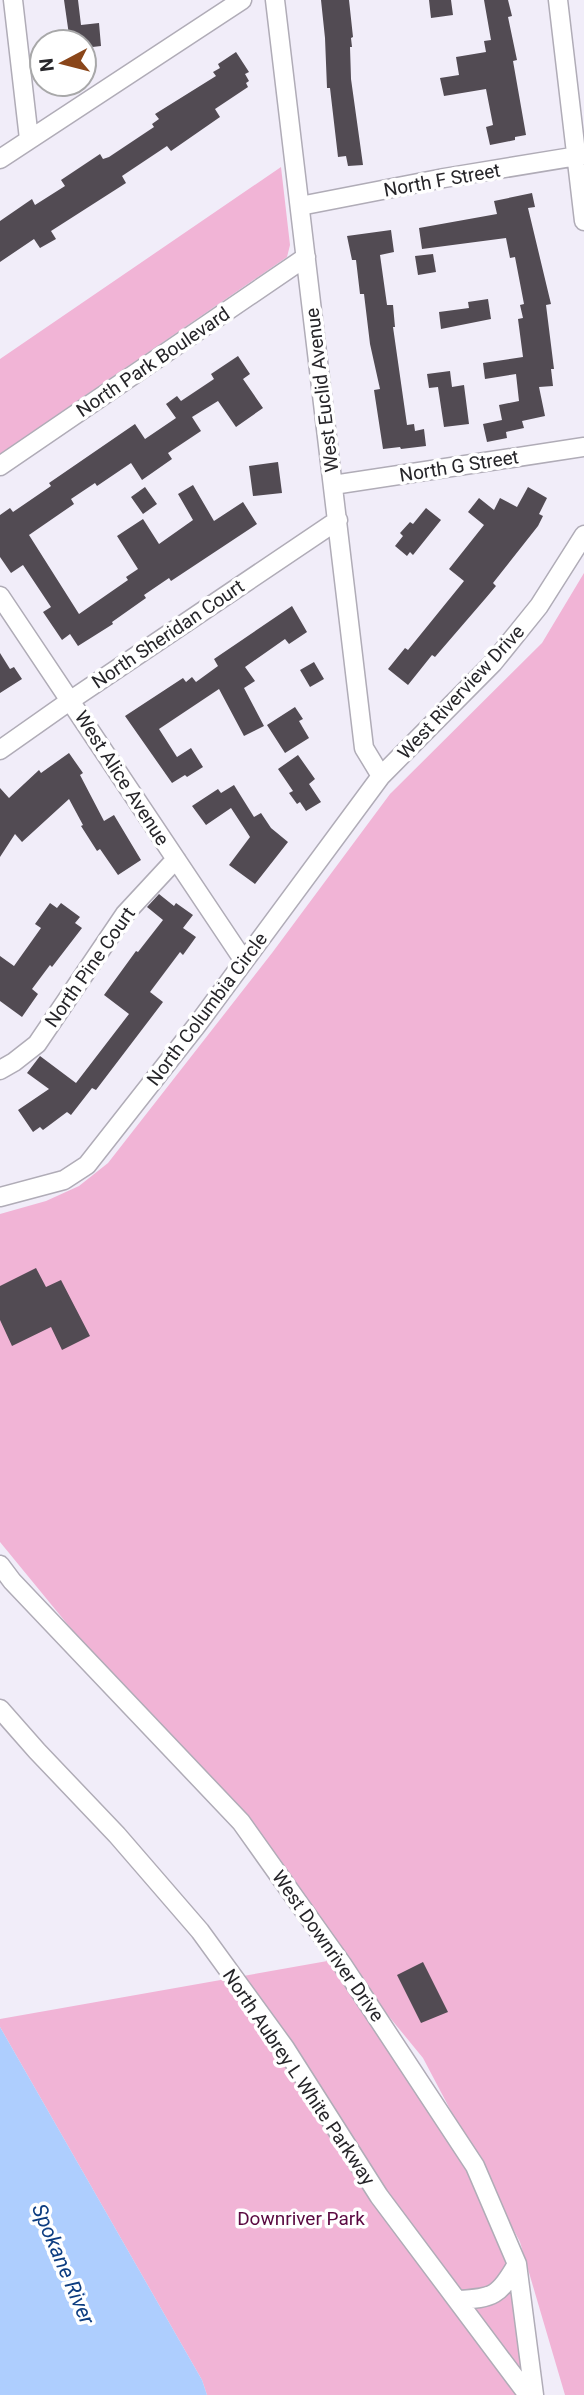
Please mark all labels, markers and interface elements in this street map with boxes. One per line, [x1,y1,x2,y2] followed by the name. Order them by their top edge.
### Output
[28,28,98,98] north arrow
[34,57,59,73] text: N
[382,158,502,202] street label: North F Street
[72,302,234,422] street label: North Park Boulevard
[301,307,343,473] street label: West Euclid Avenue
[398,445,520,487] street label: North G Street
[88,575,248,693] street label: North Sheridan Court
[393,620,529,764] street label: West Riverview Drive
[70,706,174,850] street label: West Alice Avenue
[40,903,140,1031] street label: North Pine Court
[142,928,272,1090] street label: North Columbia Circle
[267,1866,389,2026] street label: West Downriver Drive
[218,1965,380,2189] street label: North Aubrey L White Parkway
[27,2200,100,2329] water label: Spokane River
[237,2207,365,2230] park label: Downriver Park

